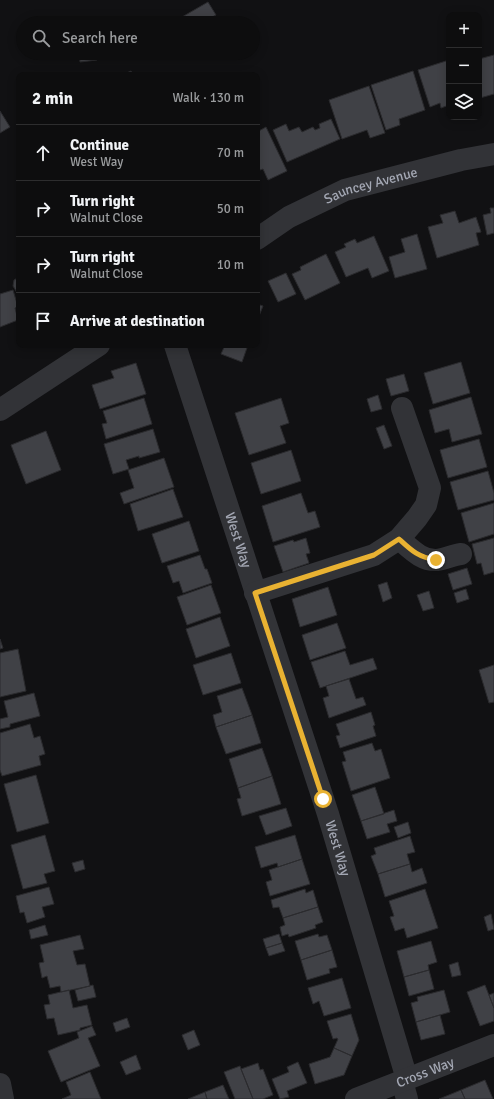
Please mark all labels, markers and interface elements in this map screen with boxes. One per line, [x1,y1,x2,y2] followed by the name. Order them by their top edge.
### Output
[446,12,482,120] map controls
[446,12,482,48] button: +
[16,16,260,60] search box
[30,27,52,49] icon: search
[62,29,138,47] text: Search here
[446,48,482,84] button: −
[446,84,482,120] button: layers
[32,88,73,109] text: 2 min
[173,90,244,106] text: Walk · 130 m
[70,136,129,154] text: Continue
[32,142,54,164] icon: ahead
[217,145,244,161] text: 70 m
[70,154,123,170] text: West Way
[321,163,419,207] street label: Sauncey Avenue
[70,192,135,210] text: Turn right
[32,198,54,220] icon: right
[217,201,244,217] text: 50 m
[70,210,143,226] text: Walnut Close
[70,248,135,266] text: Turn right
[32,254,54,276] icon: right
[217,257,244,273] text: 10 m
[70,266,143,282] text: Walnut Close
[32,310,54,332] icon: arrive
[70,312,205,330] text: Arrive at destination
[222,510,256,570] street label: West Way
[427,551,445,569] route end
[314,790,332,808] route start
[322,818,355,879] street label: West Way
[393,1053,457,1091] street label: Cross Way

